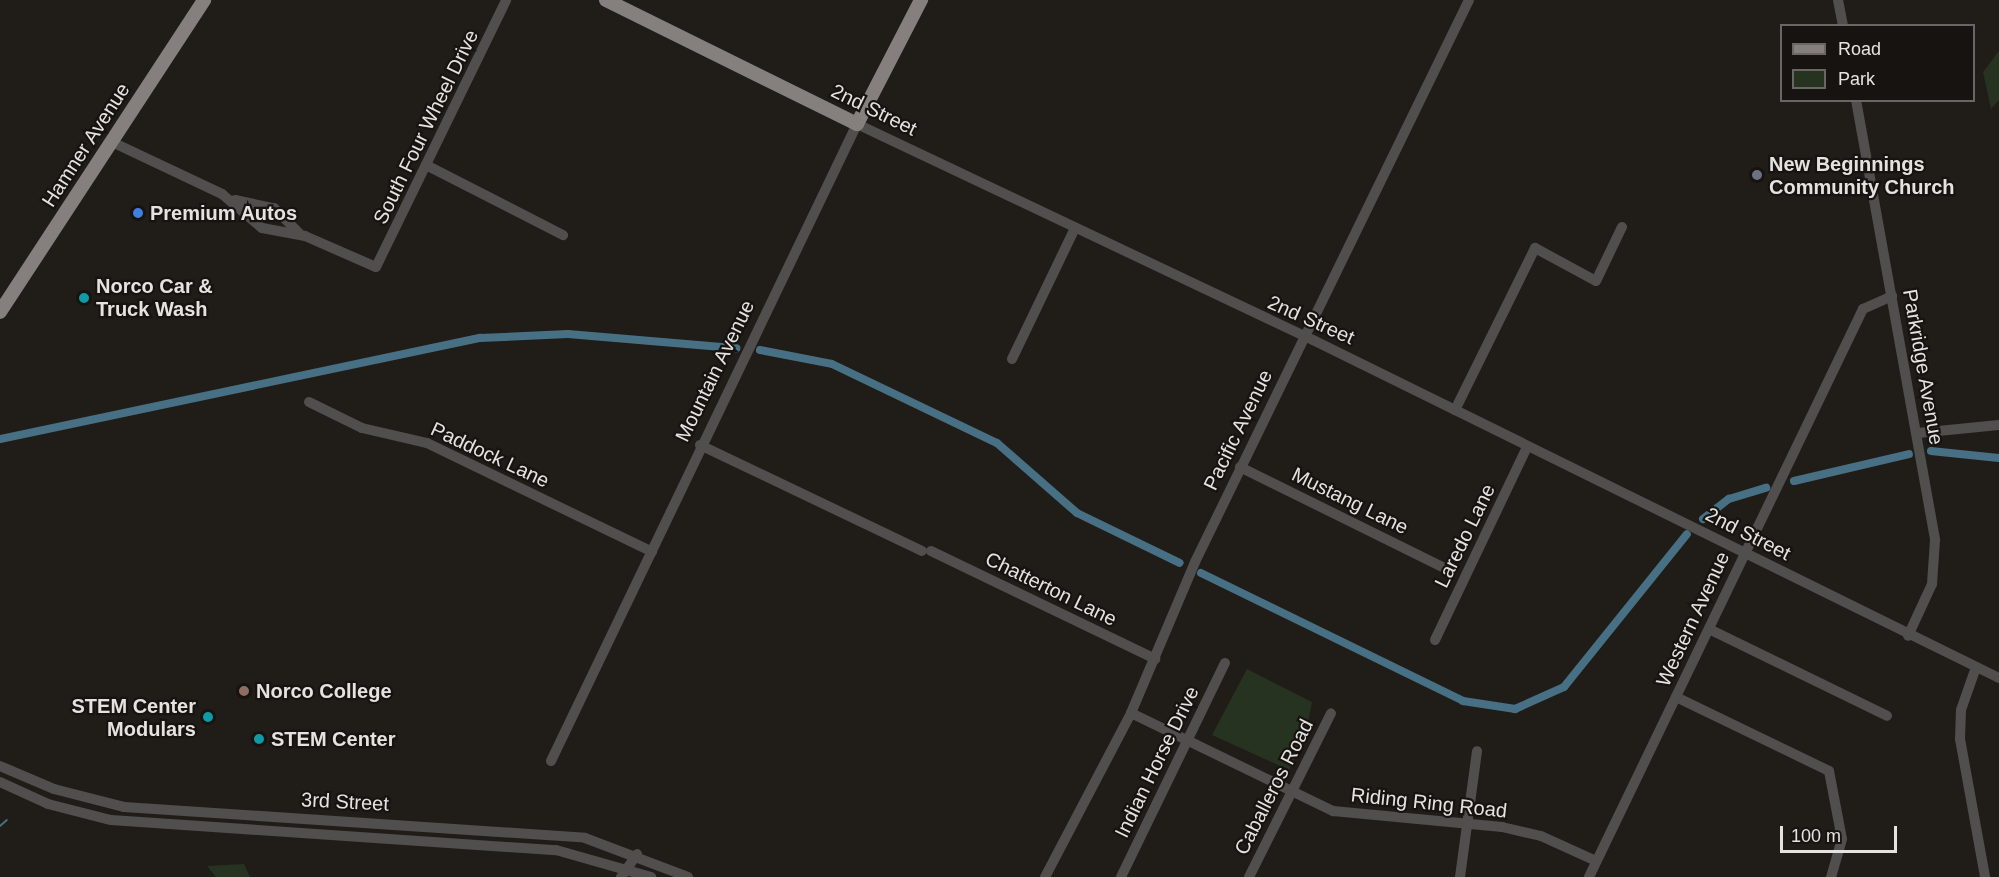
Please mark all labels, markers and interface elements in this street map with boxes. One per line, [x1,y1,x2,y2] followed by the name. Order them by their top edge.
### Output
[1780,24,1975,102] legend
[368,26,484,228] street label: South Four Wheel Drive
[1838,39,1881,59] text: Road
[1838,69,1875,89] text: Park
[37,78,135,212] street label: Hamner Avenue
[827,79,921,141] street label: 2nd Street
[1769,152,1955,199] place label: New Beginnings Community Church
[1750,168,1764,182] marker: New Beginnings Community Church
[150,201,298,225] place label: Premium Autos
[131,206,145,220] marker: Premium Autos
[96,274,213,321] place label: Norco Car & Truck Wash
[1897,287,1949,447] street label: Parkridge Avenue
[1264,290,1358,350] street label: 2nd Street
[77,291,91,305] marker: Norco Car & Truck Wash
[670,296,760,446] street label: Mountain Avenue
[1198,365,1278,495] street label: Pacific Avenue
[427,417,553,493] street label: Paddock Lane
[1288,462,1412,540] street label: Mustang Lane
[1430,480,1500,592] street label: Laredo Lane
[1701,502,1795,566] street label: 2nd Street
[981,547,1121,631] street label: Chatterton Lane
[1651,547,1735,691] street label: Western Avenue
[256,679,392,703] place label: Norco College
[1110,682,1204,842] street label: Indian Horse Drive
[237,684,251,698] marker: Norco College
[72,694,196,741] place label: STEM Center Modulars
[201,710,215,724] marker: STEM Center Modulars
[1229,715,1319,859] street label: Caballeros Road
[271,727,395,751] place label: STEM Center
[252,732,266,746] marker: STEM Center
[1350,783,1508,823] street label: Riding Ring Road
[301,788,389,816] street label: 3rd Street
[1783,814,1900,852] scale bar
[1791,826,1841,846] text: 100 m

